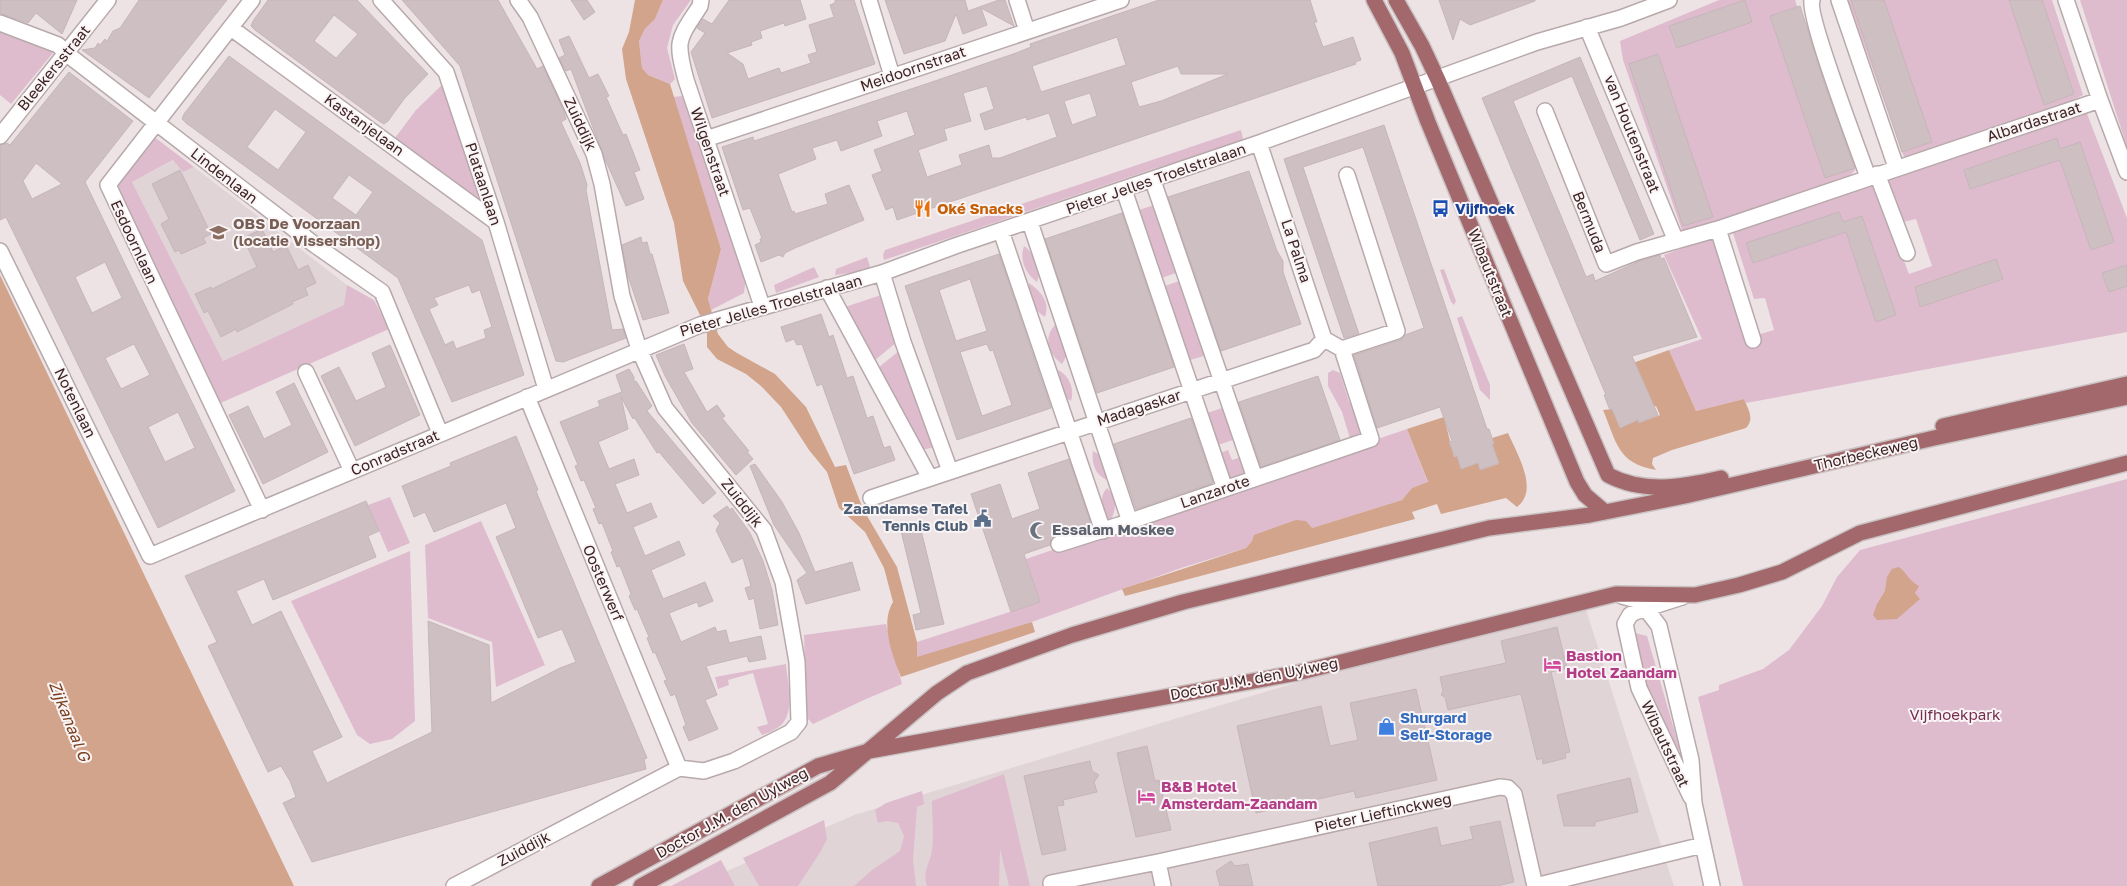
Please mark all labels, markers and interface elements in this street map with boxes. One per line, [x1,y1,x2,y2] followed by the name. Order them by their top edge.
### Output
[13,21,93,114] street label: Bleekersstraat
[858,42,968,95] street label: Meidoornstraat
[1601,72,1665,195] street label: van Houtenstraat
[321,89,408,159] street label: Kastanjelaan
[561,94,601,154] street label: Zuiddijk
[1984,97,2083,145] street label: Albardastraat
[687,105,735,198] street label: Wilgenstraat
[1063,139,1248,217] street label: Pieter Jelles Troelstralaan
[462,140,506,227] street label: Plataanlaan
[188,144,262,207] street label: Lindenlaan
[1569,188,1610,255] street label: Bermuda
[108,197,162,286] street label: Esdoornlaan
[913,199,933,219] restaurant icon: Oké Snacks
[937,199,1023,217] place label: Oké Snacks
[1431,199,1451,219] bus stop icon: Vijfhoek
[1455,199,1515,217] place label: Vijfhoek
[233,214,380,249] place label: OBS De Voorzaan (locatie Vissershop)
[1278,217,1316,285] street label: La Palma
[209,223,229,243] school or university icon: OBS De Voorzaan (locatie Vissershop)
[1465,226,1517,319] street label: Wibautstraat
[677,270,864,340] street label: Pieter Jelles Troelstralaan
[51,365,100,440] street label: Notenlaan
[1094,385,1183,429] street label: Madagaskar
[348,425,442,479] street label: Conradstraat
[1812,432,1920,474] street label: Thorbeckeweg
[1178,471,1252,511] street label: Lanzarote
[718,474,768,531] street label: Zuiddijk
[844,499,968,534] place label: Zaandamse Tafel Tennis Club
[972,508,992,528] public building icon: Zaandamse Tafel Tennis Club
[1028,520,1048,540] mosque icon: Essalam Moskee
[1052,520,1174,538] place label: Essalam Moskee
[580,542,628,624] street label: Oosterwerf
[1566,646,1677,681] place label: Bastion Hotel Zaandam
[1168,653,1339,703] street label: Doctor J.M. den Uylweg
[1542,655,1562,675] hotel icon: Bastion Hotel Zaandam
[45,678,96,765] water label: Zijkanaal G
[1638,697,1694,790] street label: Wibautstraat
[1910,705,2001,723] park label: Vijfhoekpark
[1400,708,1492,743] place label: Shurgard Self-Storage
[1376,717,1396,737] shop icon: Shurgard Self-Storage
[653,763,811,861] street label: Doctor J.M. den Uylweg
[1161,777,1317,812] place label: B&B Hotel Amsterdam-Zaandam
[1137,786,1157,806] hotel icon: B&B Hotel Amsterdam-Zaandam
[1313,789,1453,835] street label: Pieter Lieftinckweg
[494,827,553,869] street label: Zuiddijk

